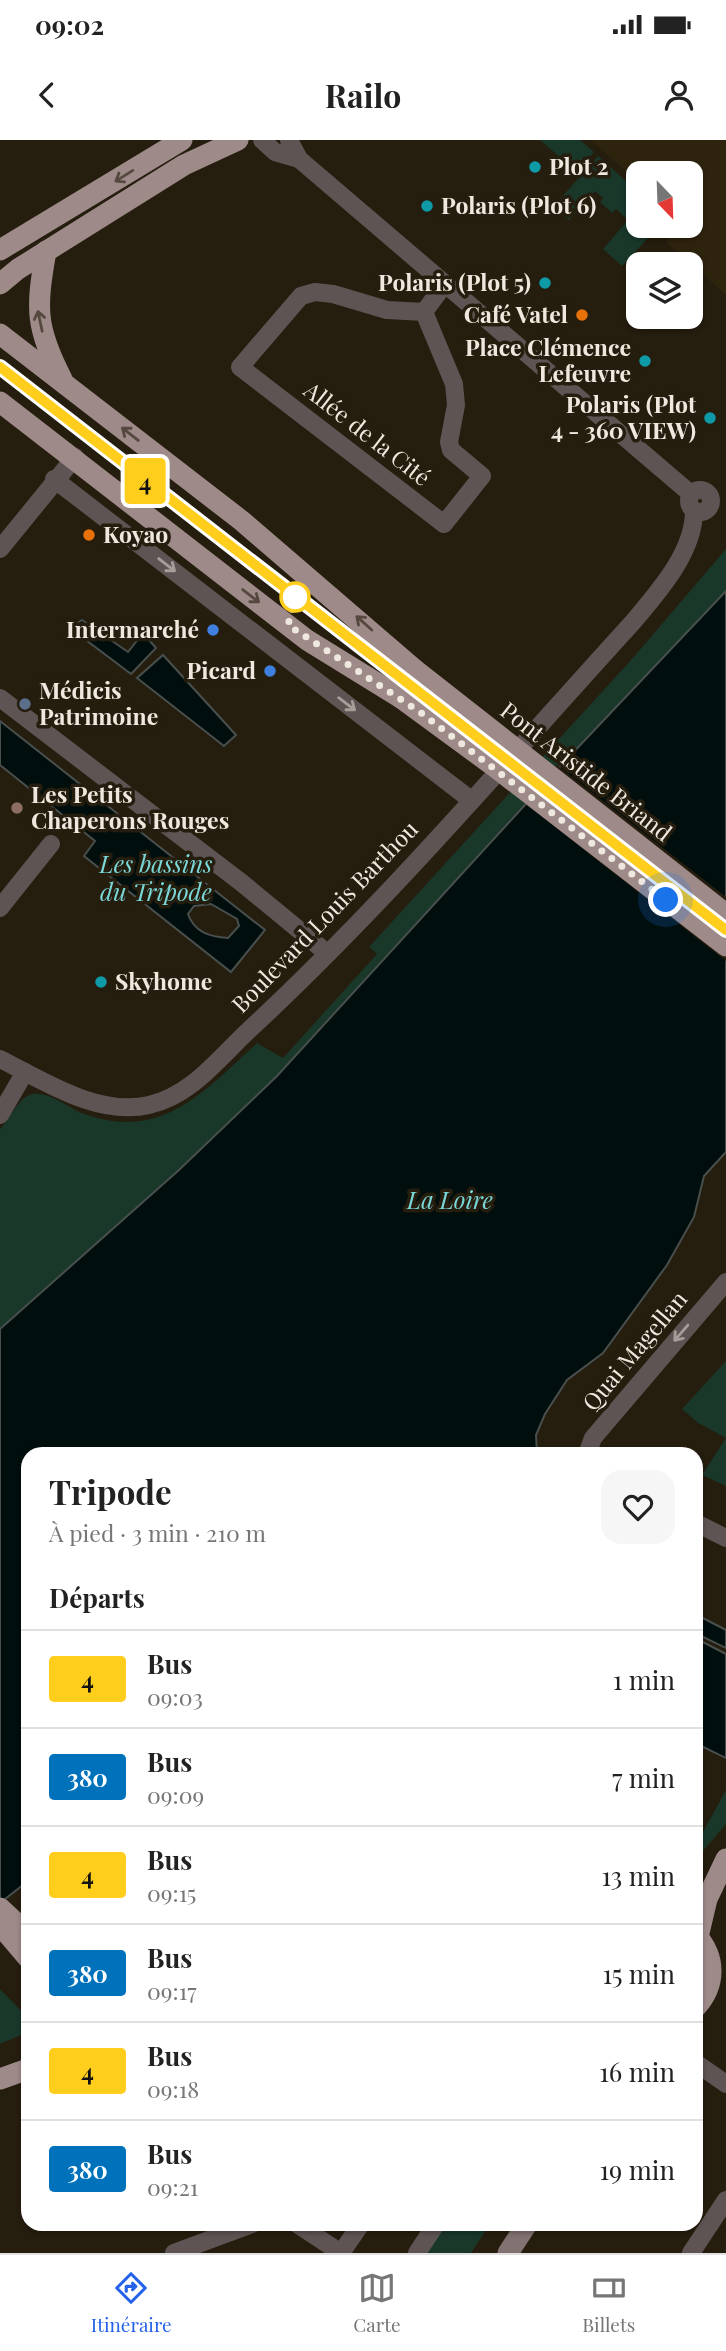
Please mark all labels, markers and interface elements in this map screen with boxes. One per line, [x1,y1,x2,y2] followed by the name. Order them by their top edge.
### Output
[35,7,104,42] text: 09:02
[325,73,401,116] text: Railo
[28,76,66,114] icon: back
[660,76,698,114] icon: person
[549,150,609,181] place label: Plot 2
[527,159,543,175] marker: Plot 2
[626,161,704,238] north arrow
[626,161,703,329] map controls
[115,169,135,183] one-way arrow
[441,189,596,220] place label: Polaris (Plot 6)
[419,198,435,214] marker: Polaris (Plot 6)
[626,252,703,329] button: layers
[378,266,531,297] place label: Polaris (Plot 5)
[537,275,553,291] marker: Polaris (Plot 5)
[464,298,568,329] place label: Café Vatel
[574,307,590,323] marker: Café Vatel
[32,310,46,333] one-way arrow
[465,331,631,388] place label: Place Clémence Lefeuvre
[637,353,653,369] marker: Place Clémence Lefeuvre
[298,373,437,492] street label: Allée de la Cité
[551,388,697,445] place label: Polaris (Plot 4 - 360 VIEW)
[702,410,718,426] marker: Polaris (Plot 4 - 360 VIEW)
[121,426,139,441] one-way arrow
[122,458,168,504] line badge: 4
[139,465,151,497] text: 4
[103,518,168,549] place label: Koyao
[81,527,97,543] marker: Koyao
[158,557,176,572] one-way arrow
[280,582,310,612] unlabelled marker
[242,588,260,604] one-way arrow
[66,613,199,644] place label: Intermarché
[355,615,373,631] one-way arrow
[205,622,221,638] marker: Intermarché
[187,654,256,685] place label: Picard
[262,663,278,679] marker: Picard
[39,674,158,731] place label: Médicis Patrimoine
[495,694,679,847] street label: Pont Aristide Briand
[17,696,33,712] marker: Médicis Patrimoine
[338,696,356,711] one-way arrow
[31,778,229,835] place label: Les Petits Chaperons Rouges
[9,800,25,816] marker: Les Petits Chaperons Rouges
[224,813,424,1019] street label: Boulevard Louis Barthou
[99,847,212,907] water label: Les bassins du Tripode
[648,882,683,917] your location
[115,965,212,996] place label: Skyhome
[93,974,109,990] marker: Skyhome
[406,1183,493,1215] water label: La Loire
[575,1283,693,1417] street label: Quai Magellan
[673,1324,689,1342] one-way arrow
[49,1469,172,1513] text: Tripode
[601,1470,675,1544] button: heart
[49,1517,266,1548] text: À pied · 3 min · 210 m
[49,1580,145,1615] text: Départs
[147,1646,192,1681] text: Bus
[613,1662,675,1697] text: 1 min
[81,1663,94,1695] text: 4
[147,1681,203,1712] text: 09:03
[147,1744,192,1779] text: Bus
[612,1760,675,1795] text: 7 min
[67,1761,108,1793] text: 380
[147,1779,204,1810] text: 09:09
[147,1842,192,1877] text: Bus
[601,1858,675,1893] text: 13 min
[81,1859,94,1891] text: 4
[147,1877,196,1908] text: 09:15
[147,1940,192,1975] text: Bus
[603,1956,675,1991] text: 15 min
[67,1957,108,1989] text: 380
[147,1975,196,2006] text: 09:17
[147,2038,192,2073] text: Bus
[599,2054,675,2089] text: 16 min
[81,2055,94,2087] text: 4
[147,2073,199,2104] text: 09:18
[147,2136,192,2171] text: Bus
[599,2152,675,2187] text: 19 min
[67,2153,108,2185] text: 380
[147,2171,198,2202] text: 09:21
[91,2269,172,2337] tab: Itinéraire
[353,2269,401,2337] tab: Carte
[582,2269,635,2337] tab: Billets

